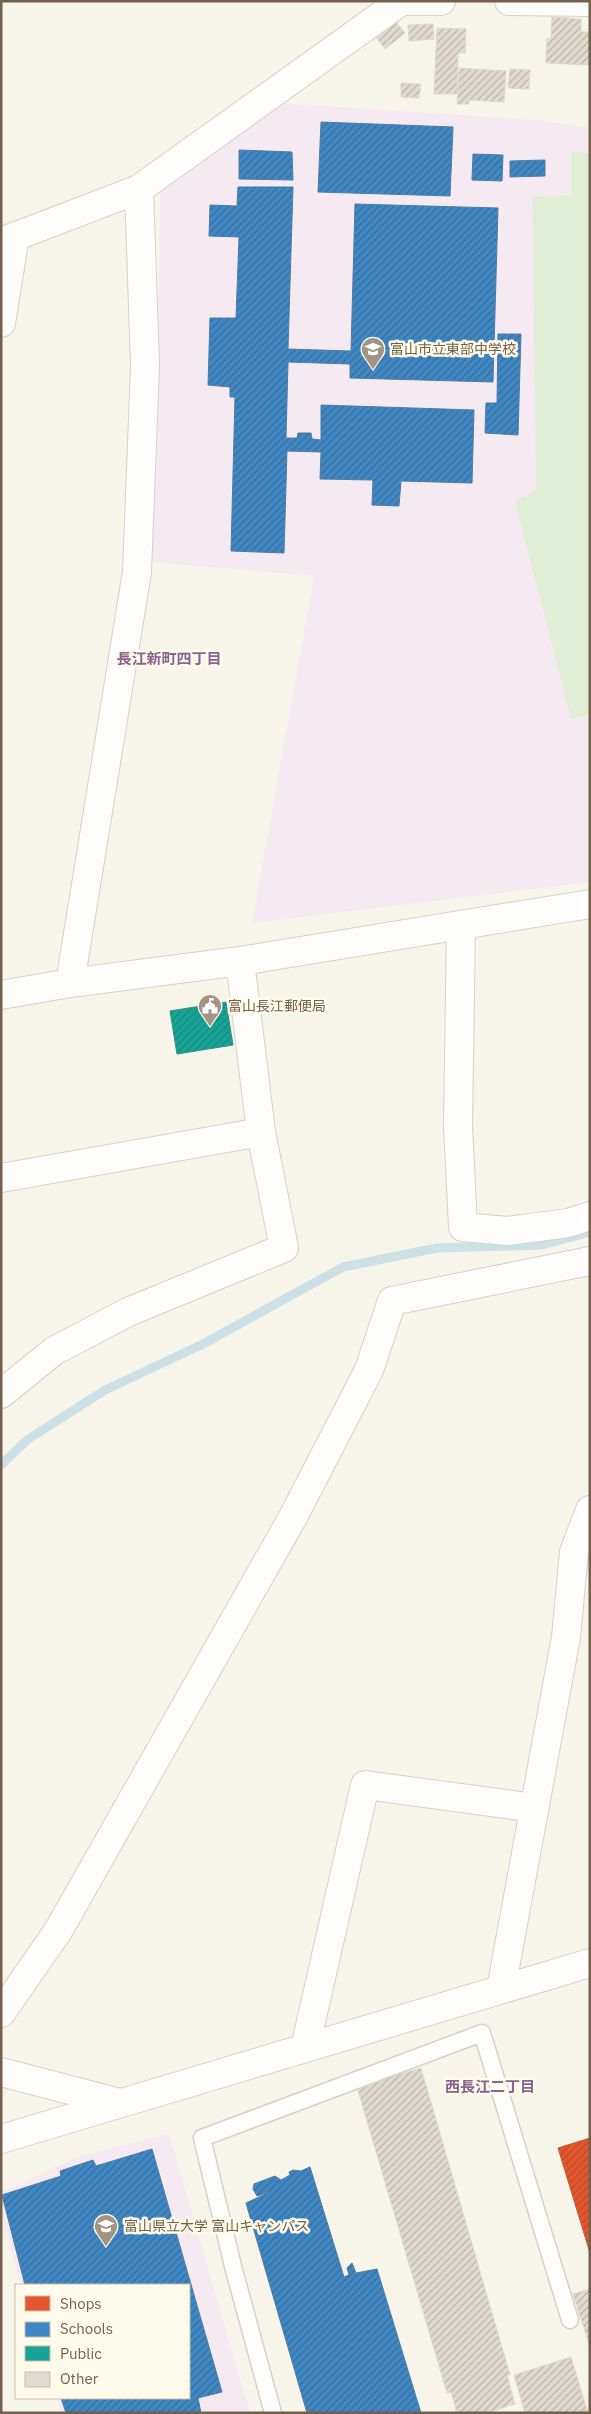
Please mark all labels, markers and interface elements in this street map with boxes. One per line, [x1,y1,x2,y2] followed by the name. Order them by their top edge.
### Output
[360,336,386,370] school or university icon: 富山市立東部中学校
[390,340,516,358] place label: 富山市立東部中学校
[116,649,222,668] district label: 長江新町四丁目
[197,993,223,1027] public building icon: 富山長江郵便局
[228,997,326,1015] place label: 富山長江郵便局
[445,2077,535,2096] district label: 西長江二丁目
[93,2213,119,2247] school or university icon: 富山県立大学 富山キャンパス
[124,2217,309,2235] place label: 富山県立大学 富山キャンパス
[15,2284,190,2399] legend
[60,2294,102,2313] text: Shops
[60,2319,113,2338] text: Schools
[60,2344,102,2363] text: Public
[60,2369,99,2388] text: Other

